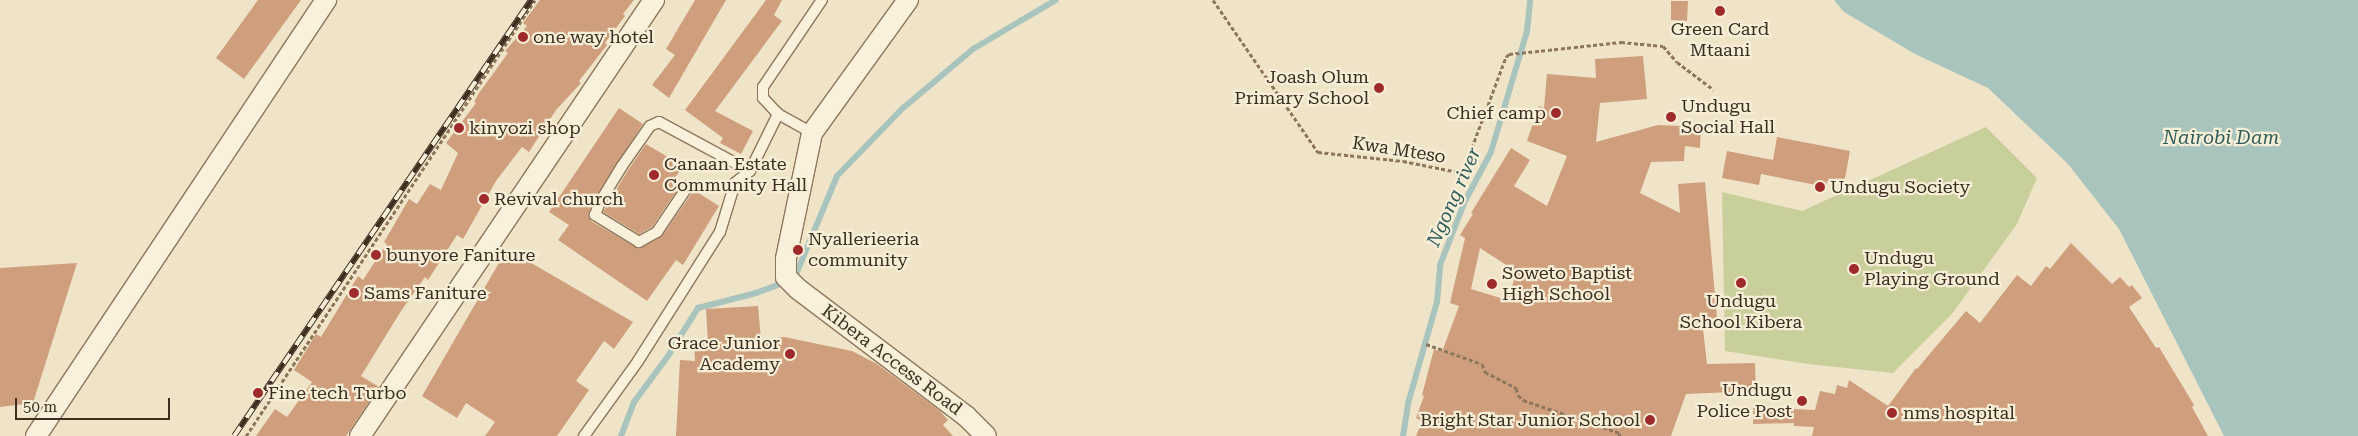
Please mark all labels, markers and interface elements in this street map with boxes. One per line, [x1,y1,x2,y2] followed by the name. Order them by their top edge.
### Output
[1714,5,1726,17] marker: Green Card Mtaani
[1671,19,1769,62] place label: Green Card Mtaani
[533,26,654,48] place label: one way hotel
[517,31,529,43] marker: one way hotel
[1234,67,1369,110] place label: Joash Olum Primary School
[1373,82,1385,94] marker: Joash Olum Primary School
[1681,96,1775,138] place label: Undugu Social Hall
[1446,102,1546,124] place label: Chief camp
[1550,107,1562,119] marker: Chief camp
[1665,111,1677,123] marker: Undugu Social Hall
[469,117,581,139] place label: kinyozi shop
[453,122,465,134] marker: kinyozi shop
[2163,127,2279,149] water label: Nairobi Dam
[1351,132,1447,168] street label: Kwa Mteso
[1422,144,1486,250] water label: Ngong river
[664,154,807,196] place label: Canaan Estate Community Hall
[648,169,660,181] marker: Canaan Estate Community Hall
[1830,176,1970,198] place label: Undugu Society
[1814,181,1826,193] marker: Undugu Society
[494,188,624,210] place label: Revival church
[478,193,490,205] marker: Revival church
[808,229,919,272] place label: Nyallerieeria community
[386,244,535,266] place label: bunyore Faniture
[792,244,804,256] marker: Nyallerieeria community
[1864,248,2000,290] place label: Undugu Playing Ground
[370,249,382,261] marker: bunyore Faniture
[1502,263,1632,306] place label: Soweto Baptist High School
[1848,263,1860,275] marker: Undugu Playing Ground
[1735,277,1747,289] marker: Undugu School Kibera
[1486,278,1498,290] marker: Soweto Baptist High School
[364,282,487,304] place label: Sams Faniture
[348,287,360,299] marker: Sams Faniture
[1680,291,1802,334] place label: Undugu School Kibera
[818,300,966,420] street label: Kibera Access Road
[668,333,780,376] place label: Grace Junior Academy
[784,348,796,360] marker: Grace Junior Academy
[1696,380,1792,422] place label: Undugu Police Post
[268,382,406,404] place label: Fine tech Turbo
[252,387,264,399] marker: Fine tech Turbo
[18,388,172,420] scale bar
[1796,395,1808,407] marker: Undugu Police Post
[23,398,57,416] text: 50 m
[1903,402,2015,424] place label: nms hospital
[1885,406,1899,420] marker: nms hospital
[1420,409,1640,431] place label: Bright Star Junior School
[1644,414,1656,426] marker: Bright Star Junior School

